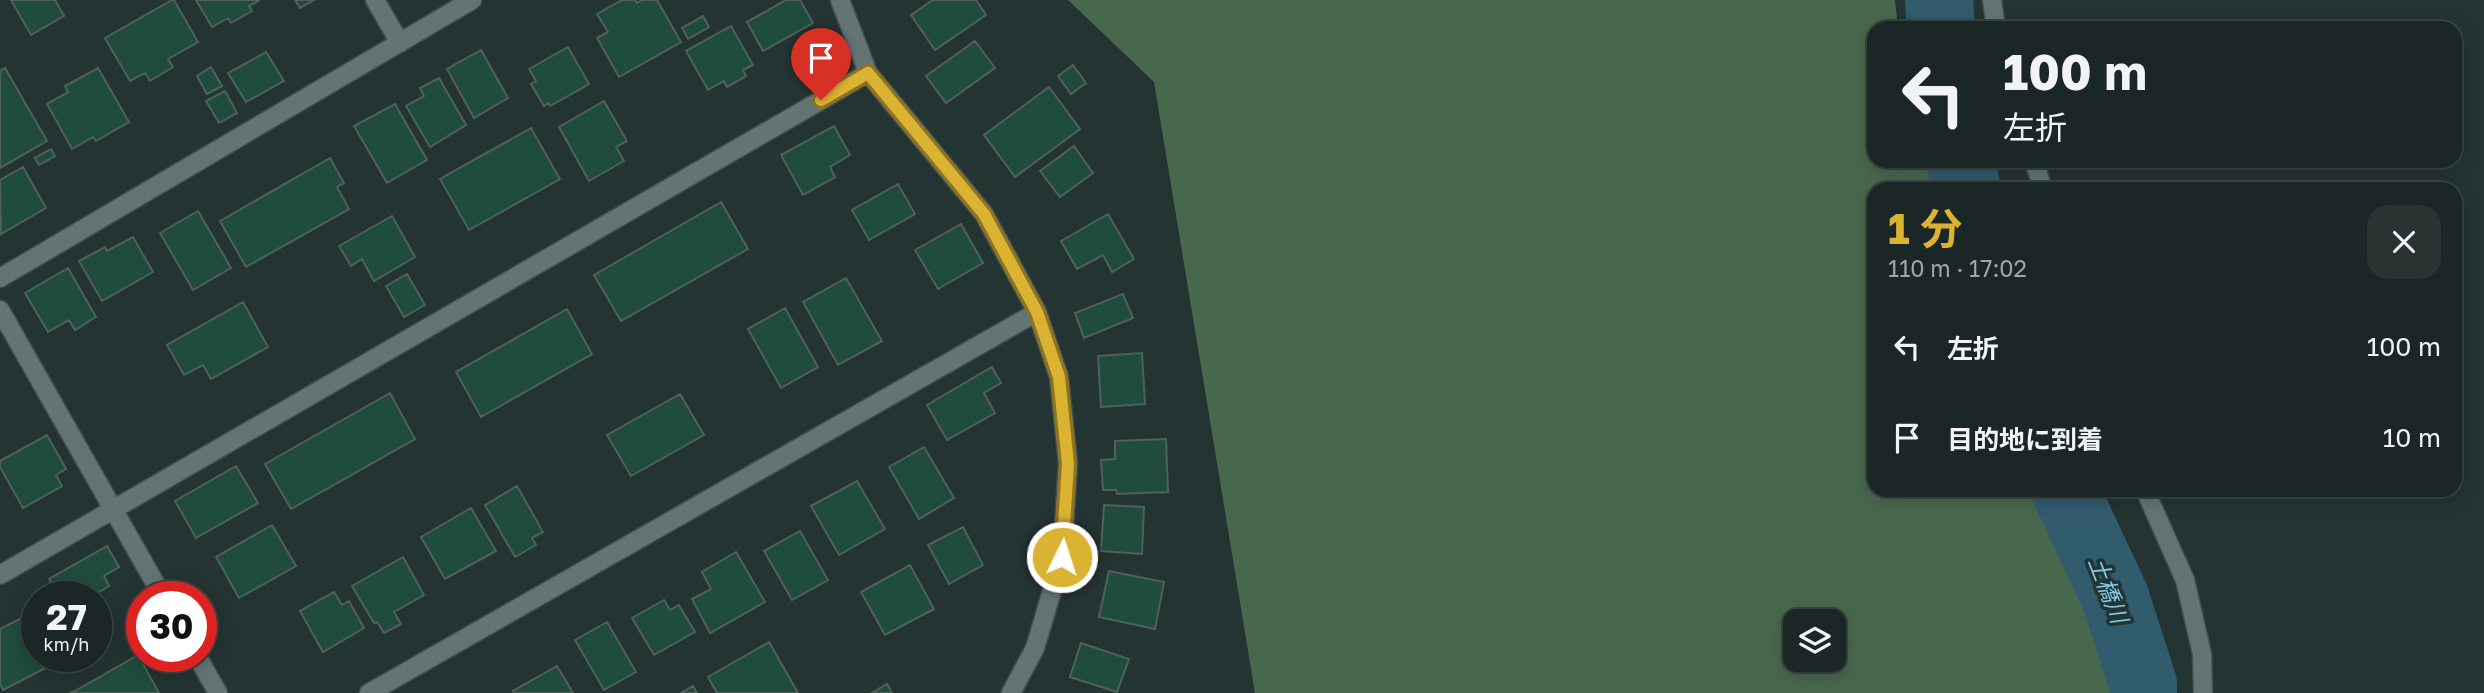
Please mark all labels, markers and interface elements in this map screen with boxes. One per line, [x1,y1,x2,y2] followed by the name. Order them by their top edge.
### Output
[791,28,851,100] pin
[802,39,840,77] icon: arrive
[2003,42,2147,101] text: 100 m
[1888,49,1979,140] icon: left
[2003,108,2067,146] text: 左折
[1888,203,1962,253] text: 1 分
[2367,205,2441,279] button: close
[1888,254,2027,282] text: 110 m · 17:02
[1888,328,1926,366] icon: left
[2367,331,2441,362] text: 100 m
[1947,333,1999,364] text: 左折
[1888,419,1926,457] icon: arrive
[2383,422,2441,453] text: 10 m
[1947,424,2103,455] text: 目的地に到着
[1025,520,1099,594] position arrow
[2083,552,2135,630] water label: 土橋川
[126,581,217,672] speed limit sign: 30
[46,596,87,638] text: 27
[1783,609,1846,672] map controls
[1783,609,1846,672] button: layers
[44,633,89,655] text: km/h

